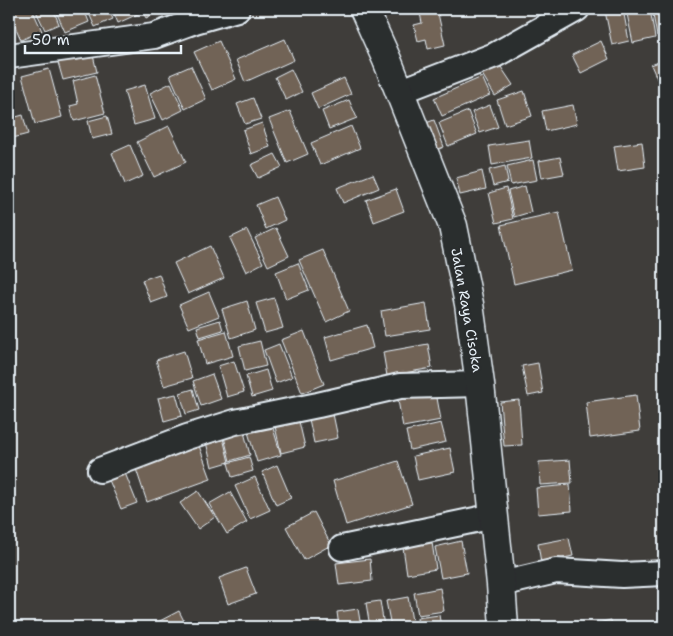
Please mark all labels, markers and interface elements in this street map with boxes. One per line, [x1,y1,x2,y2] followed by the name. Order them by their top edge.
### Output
[25,22,181,54] scale bar
[32,30,70,50] text: 50 m
[447,246,487,374] street label: Jalan Raya Cisoka

